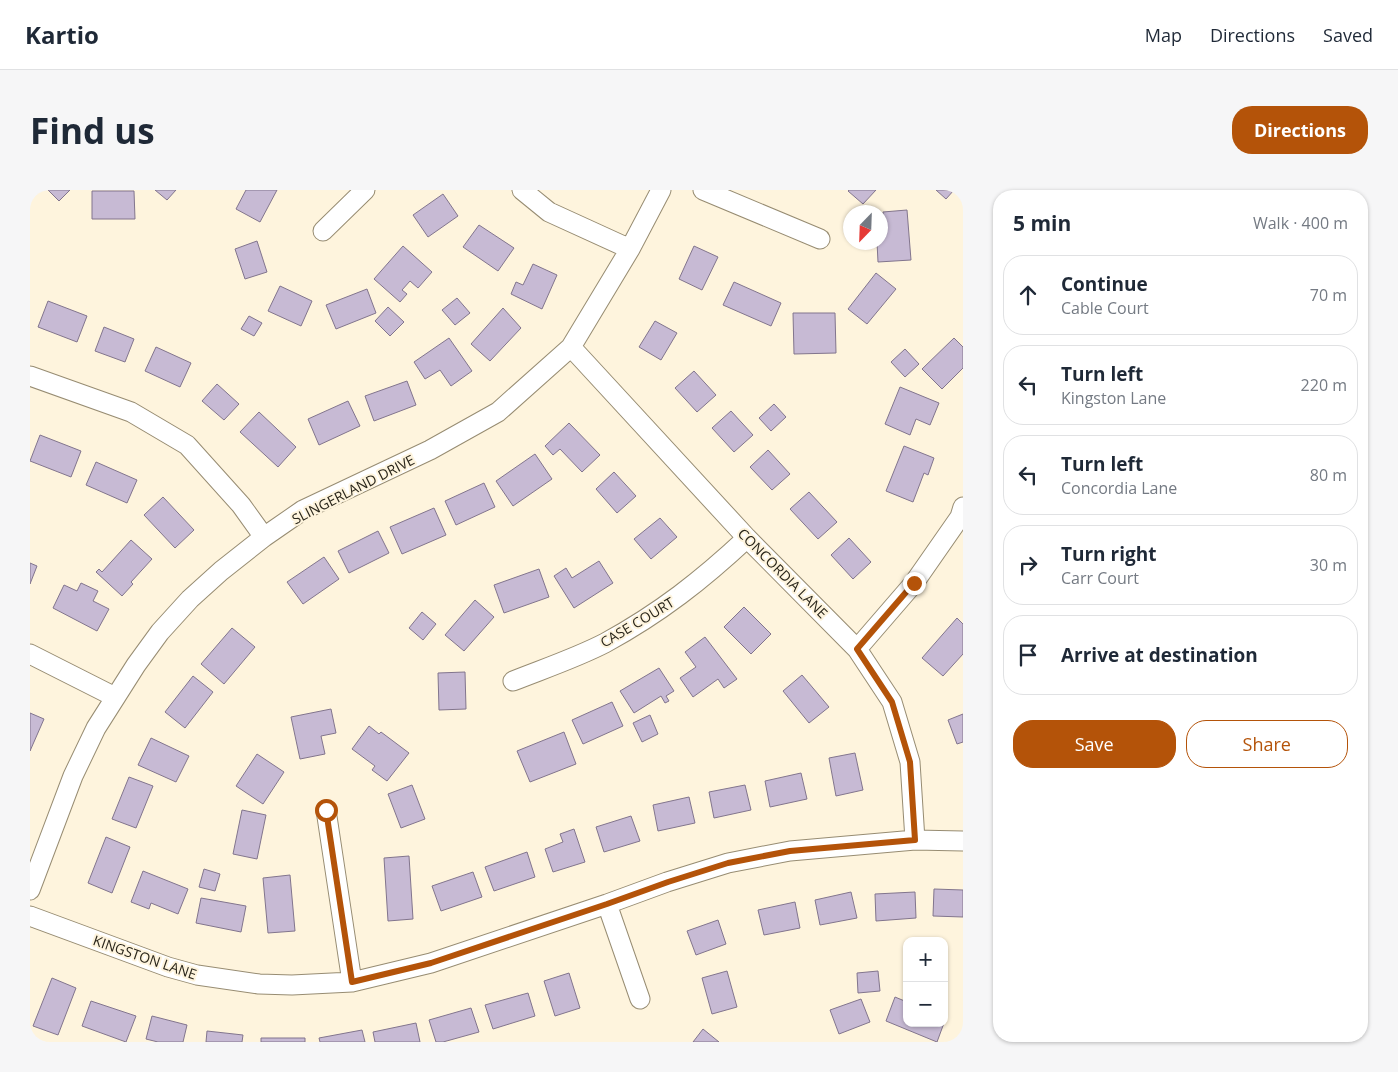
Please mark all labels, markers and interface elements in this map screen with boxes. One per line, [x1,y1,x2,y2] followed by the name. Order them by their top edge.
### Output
[25,18,99,51] text: Kartio
[1145,23,1182,47] text: Map
[1210,23,1295,47] text: Directions
[1323,23,1373,47] text: Saved
[1232,106,1368,154] button: Directions
[30,107,155,154] text: Find us
[843,205,888,250] north arrow
[1013,209,1071,237] text: 5 min
[1253,212,1348,234] text: Walk · 400 m
[1061,271,1148,297] text: Continue
[1014,281,1042,309] icon: ahead
[1310,284,1347,306] text: 70 m
[1061,297,1149,319] text: Cable Court
[1061,361,1143,387] text: Turn left
[1014,371,1042,399] icon: left
[1301,374,1347,396] text: 220 m
[1061,387,1166,409] text: Kingston Lane
[288,450,418,528] street label: SLINGERLAND DRIVE
[1061,451,1143,477] text: Turn left
[1014,461,1042,489] icon: left
[1310,464,1347,486] text: 80 m
[1061,477,1177,499] text: Concordia Lane
[734,524,832,622] street label: CONCORDIA LANE
[1061,541,1156,567] text: Turn right
[1014,551,1042,579] icon: right
[1310,554,1347,576] text: 30 m
[1061,567,1139,589] text: Carr Court
[903,572,926,595] route end
[597,592,678,652] street label: CASE COURT
[1014,641,1042,669] icon: arrive
[1061,642,1258,668] text: Arrive at destination
[1013,720,1176,768] button: Save
[1186,720,1348,768] button: Share
[315,799,338,822] route start
[91,930,199,984] street label: KINGSTON LANE
[903,937,948,1027] map controls
[903,937,948,982] button: +
[903,982,948,1027] button: −

